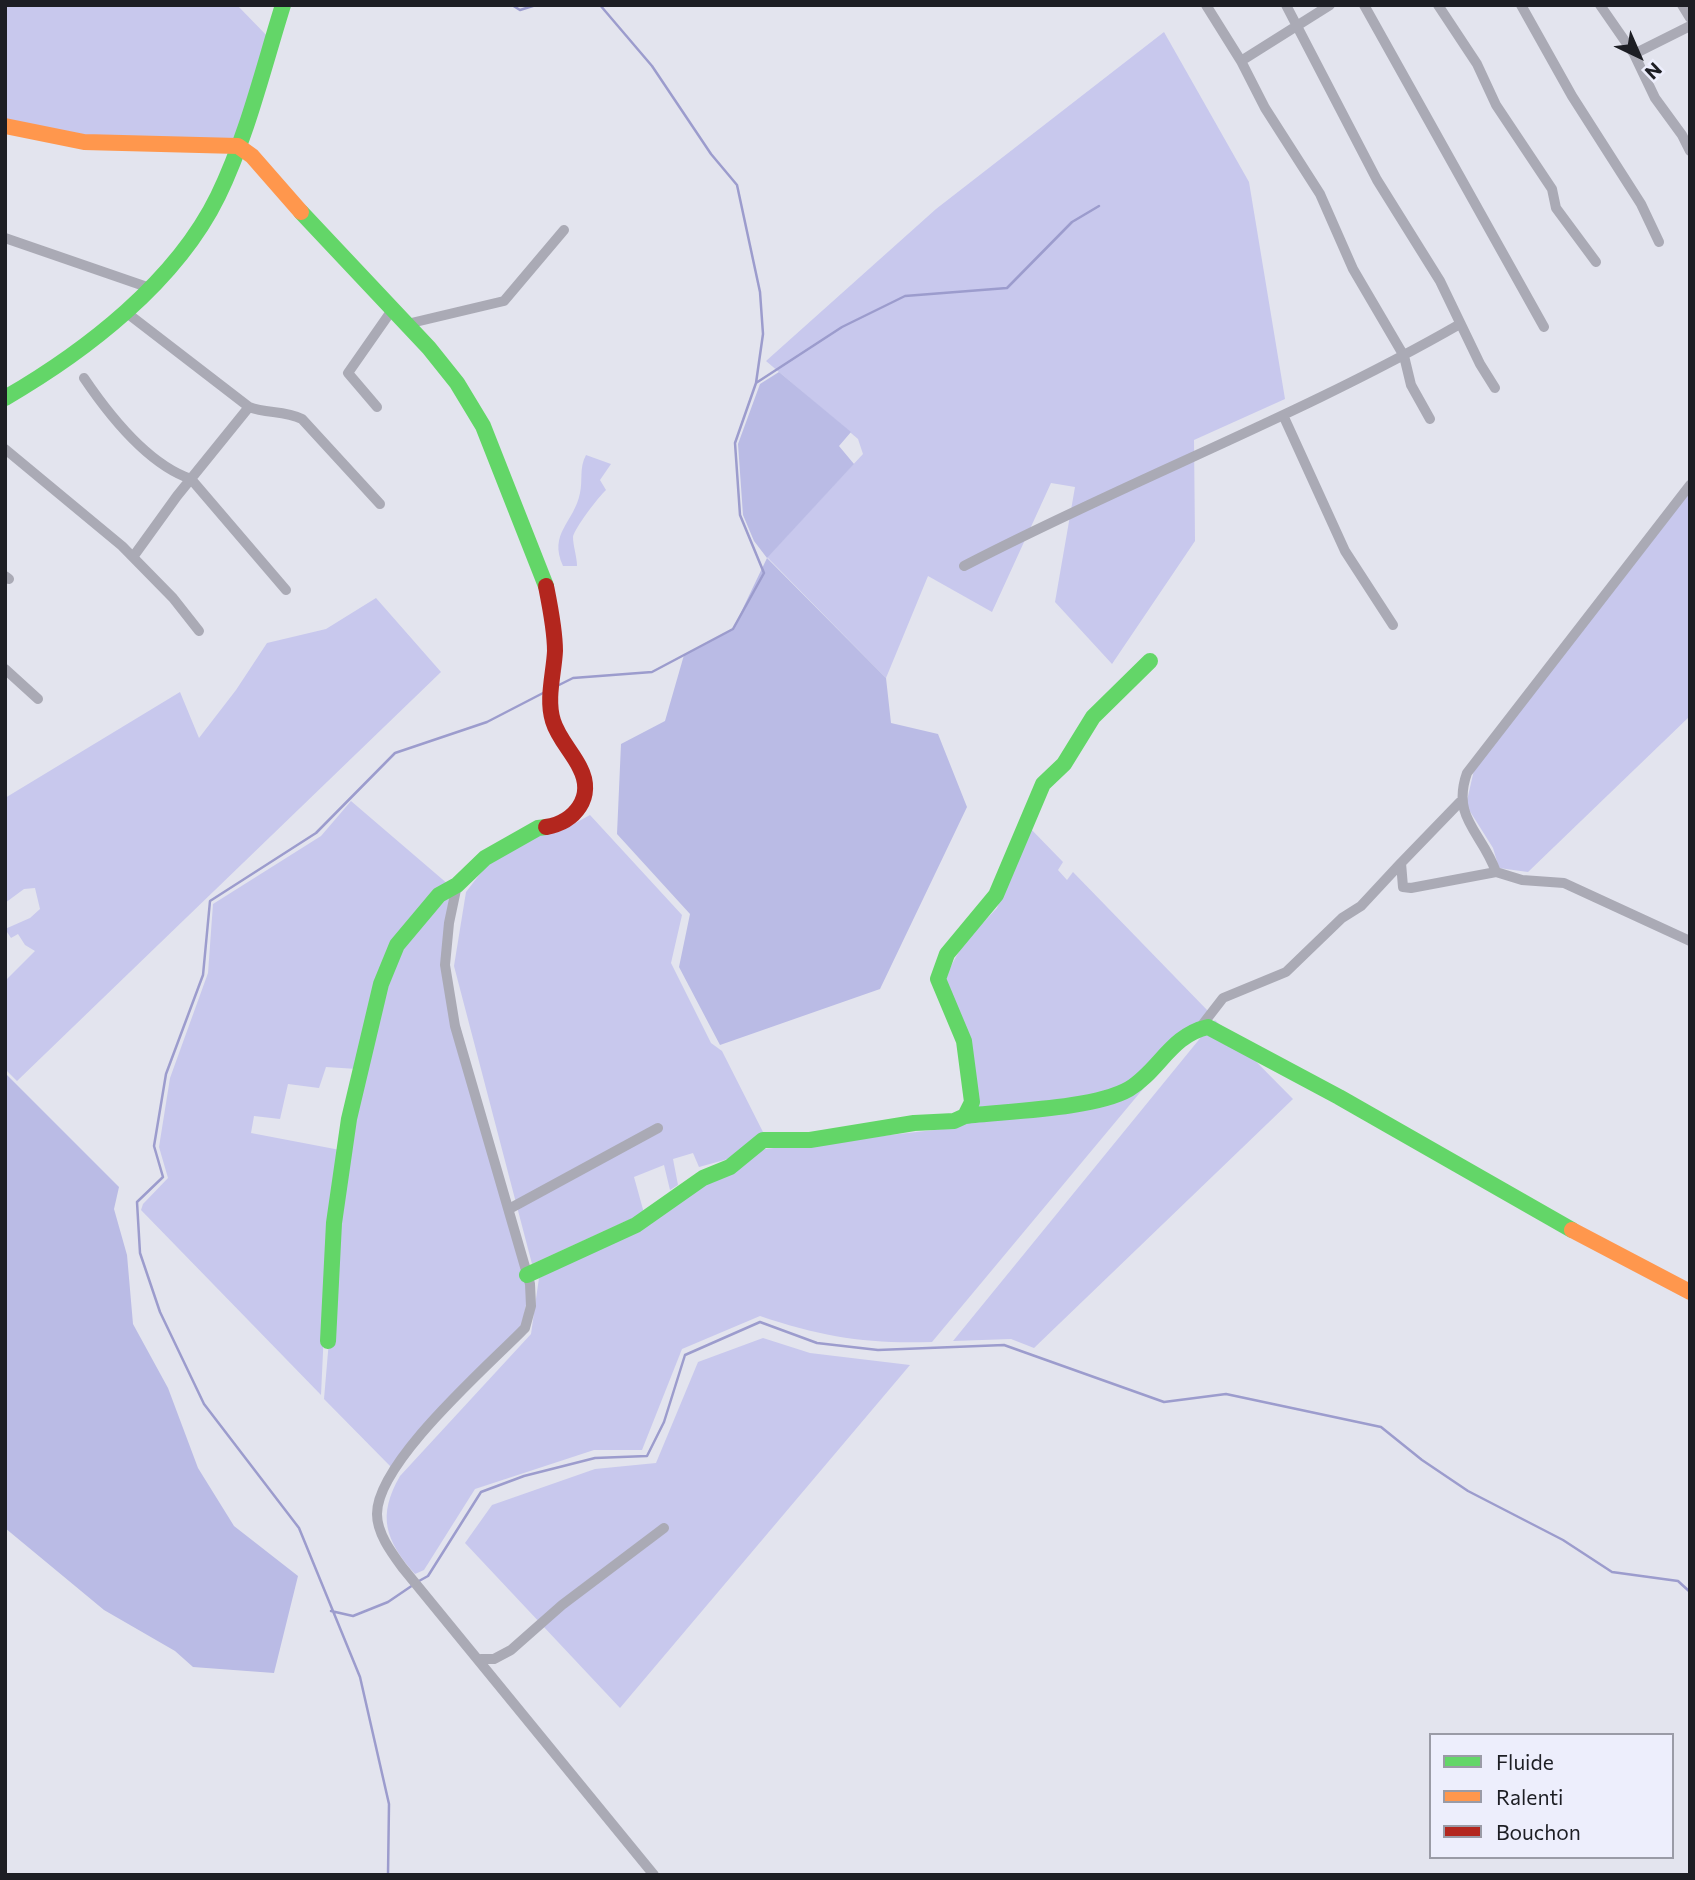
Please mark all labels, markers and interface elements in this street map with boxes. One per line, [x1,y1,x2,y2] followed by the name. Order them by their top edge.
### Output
[1604,21,1674,91] north arrow
[1641,58,1667,85] text: N
[1429,1733,1674,1859] legend
[1496,1749,1554,1774] text: Fluide
[1496,1784,1563,1809] text: Ralenti
[1496,1819,1581,1844] text: Bouchon

